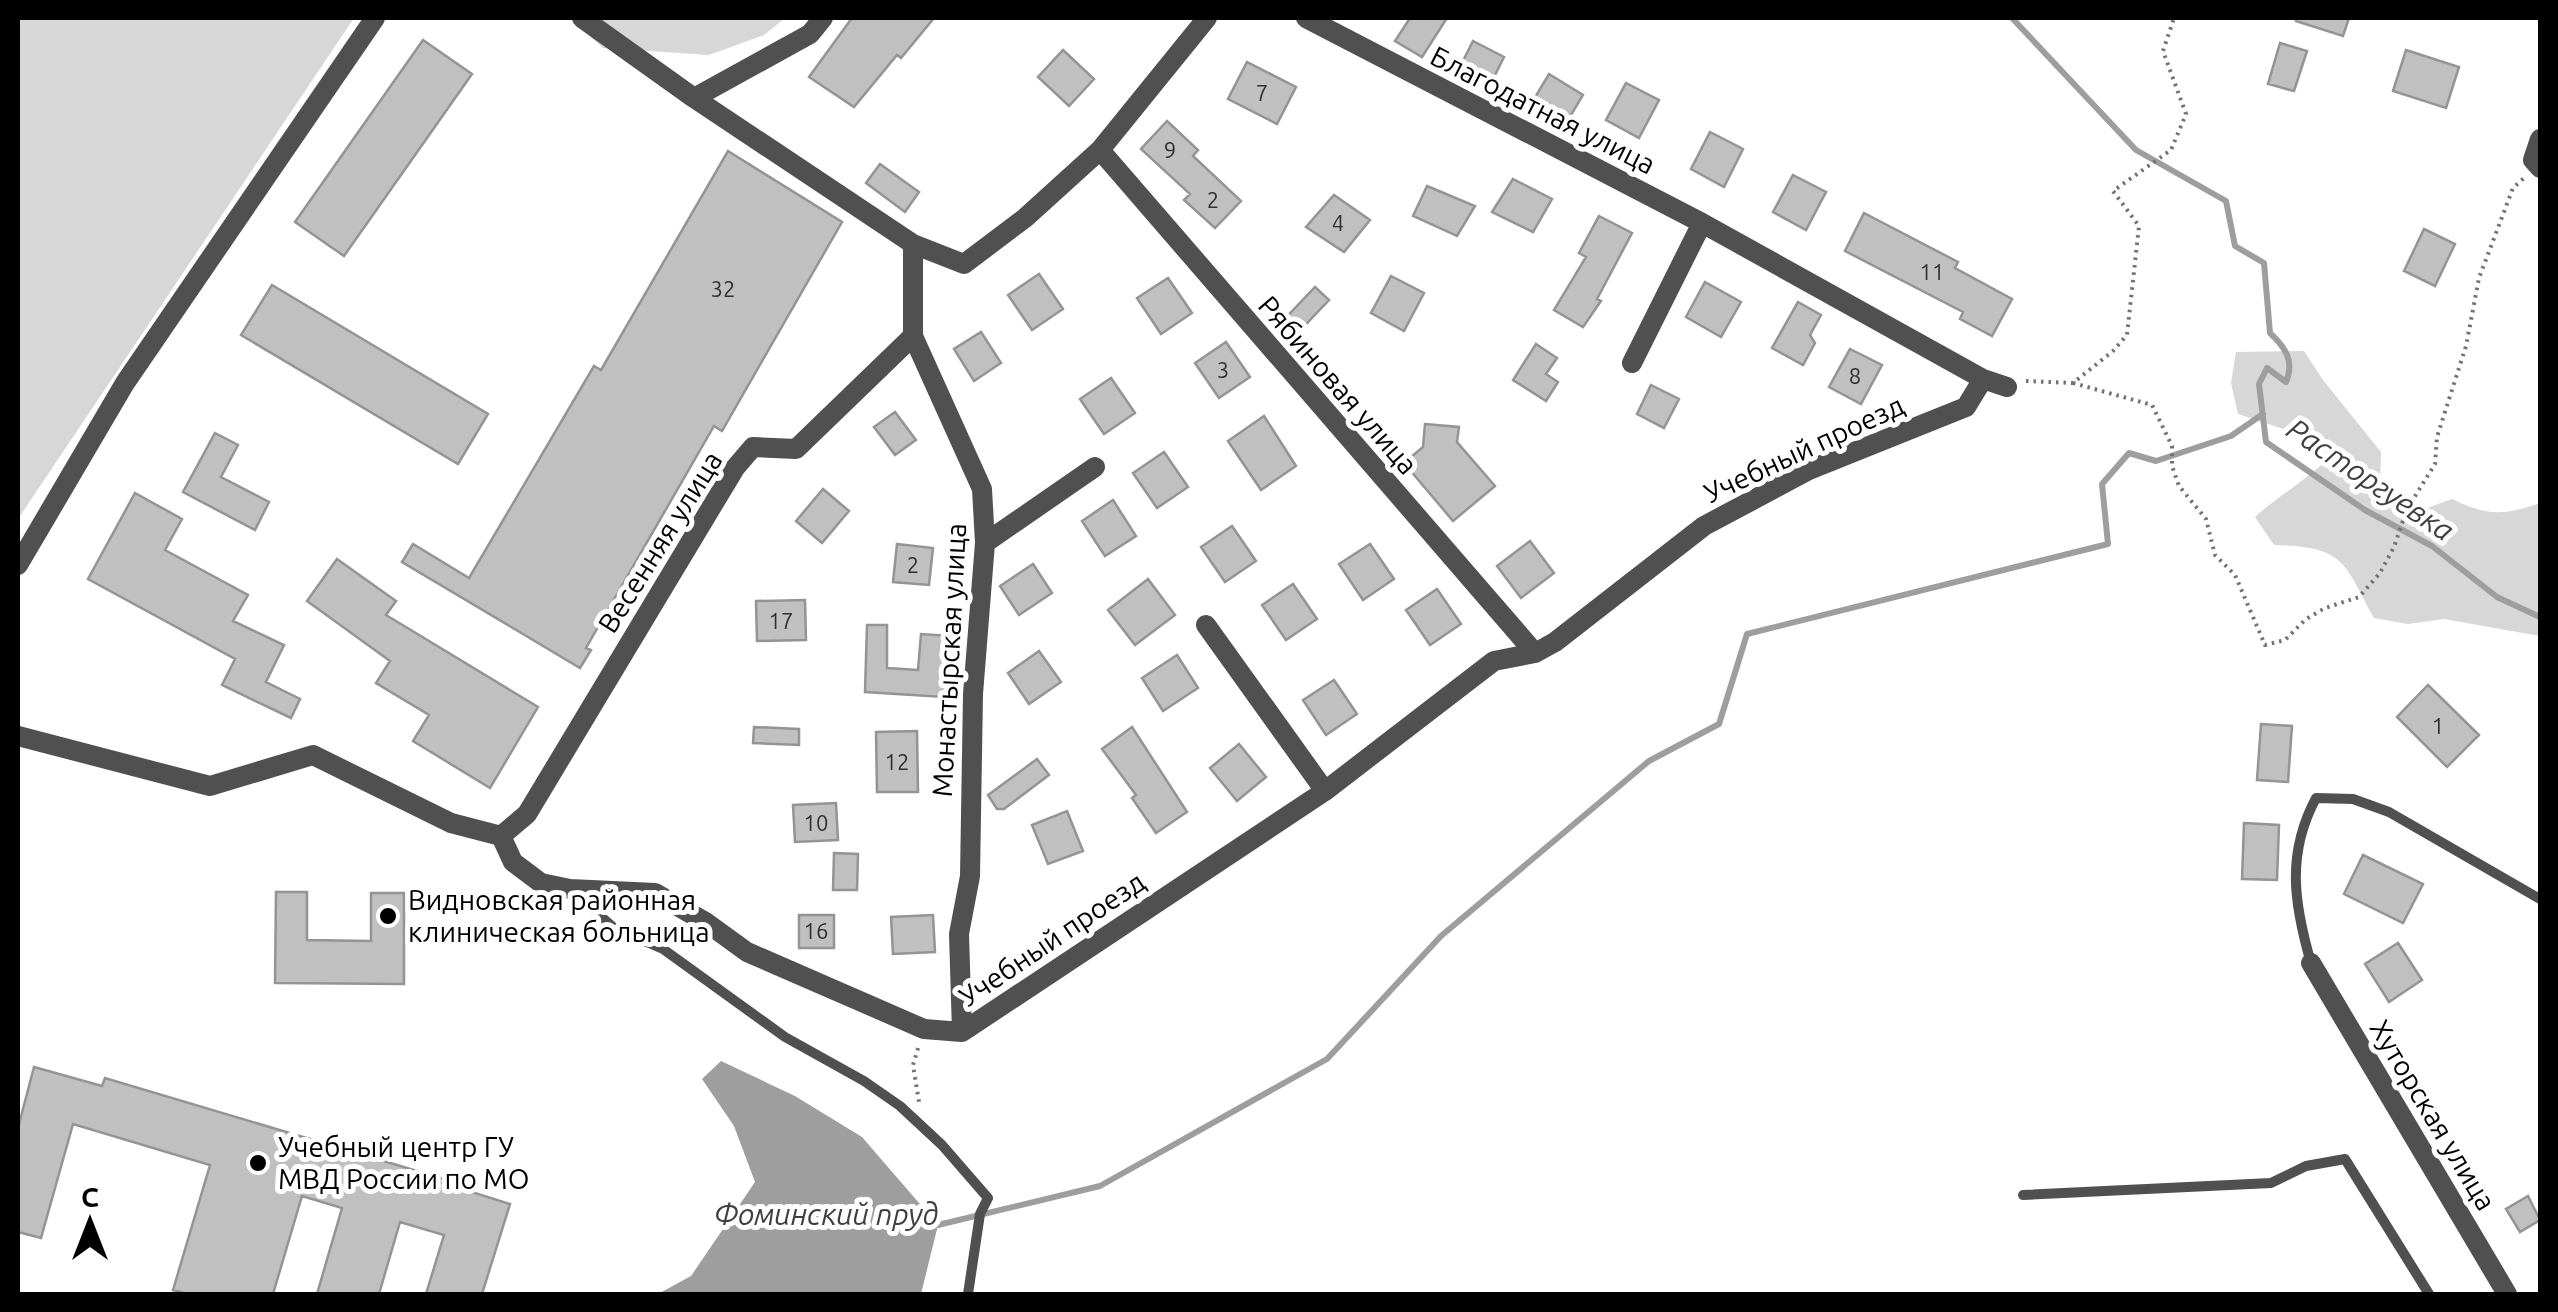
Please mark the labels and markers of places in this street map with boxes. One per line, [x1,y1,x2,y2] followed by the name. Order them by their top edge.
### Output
[408,884,710,947] place label: Видновская районная клиническая больница
[377,905,399,927] marker: Видновская районная клиническая больница
[278,1131,529,1194] place label: Учебный центр ГУ МВД России по МО
[247,1152,269,1174] marker: Учебный центр ГУ МВД России по МО

